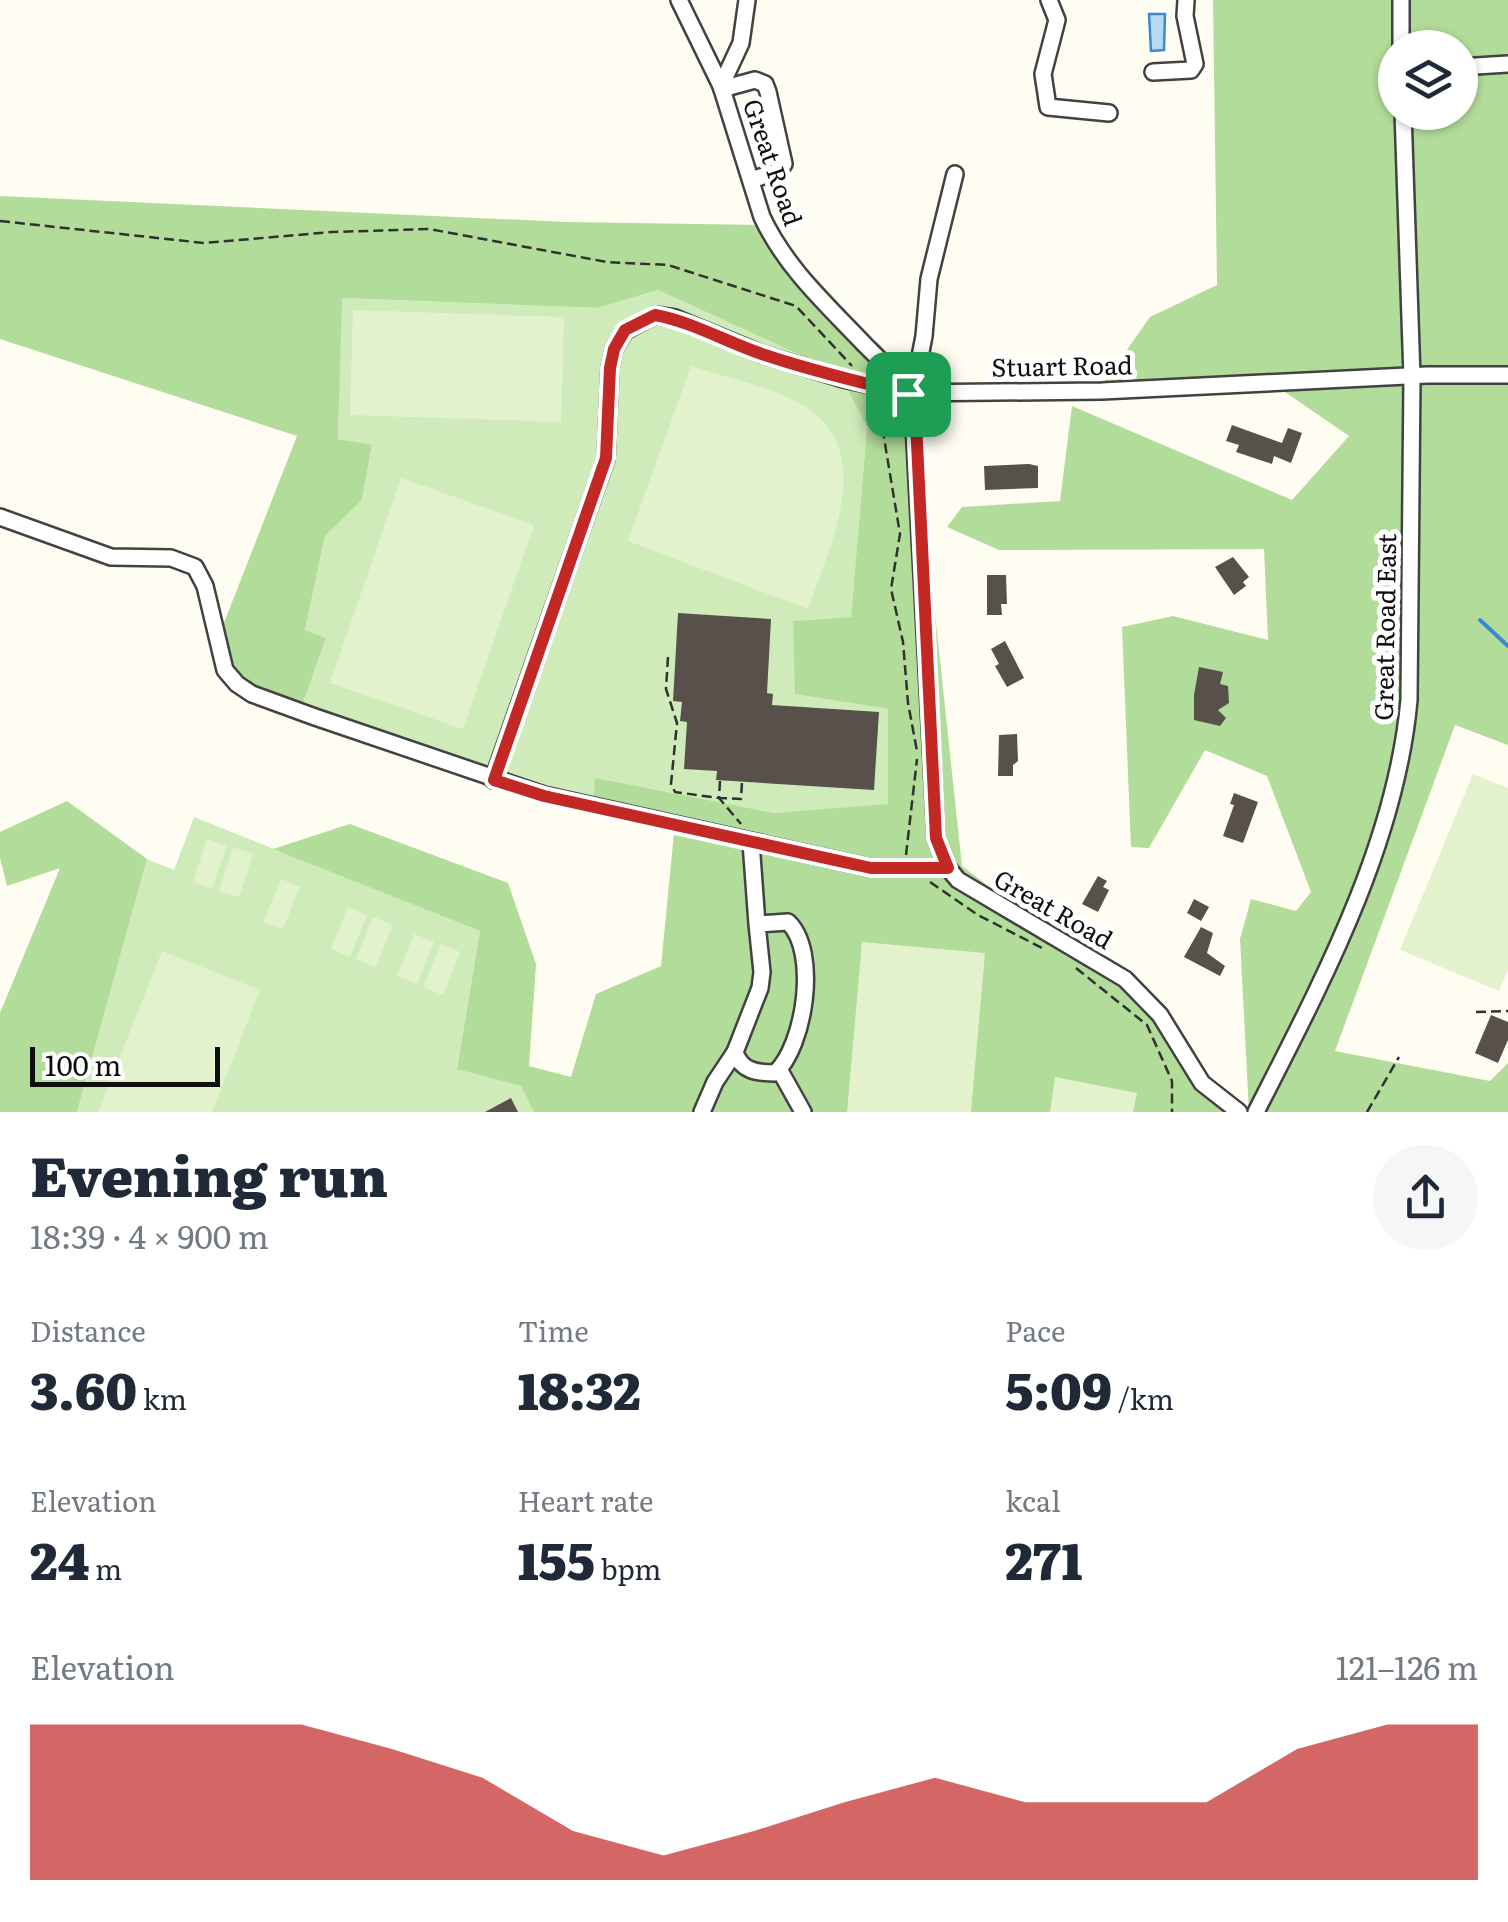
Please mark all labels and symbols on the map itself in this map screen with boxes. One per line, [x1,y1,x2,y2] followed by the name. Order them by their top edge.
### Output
[735,94,813,230] street label: Great Road
[991,345,1133,385] street label: Stuart Road
[866,352,951,437] pin
[1364,533,1404,721] street label: Great Road East
[988,859,1120,957] street label: Great Road
[30,1042,220,1086] scale bar

